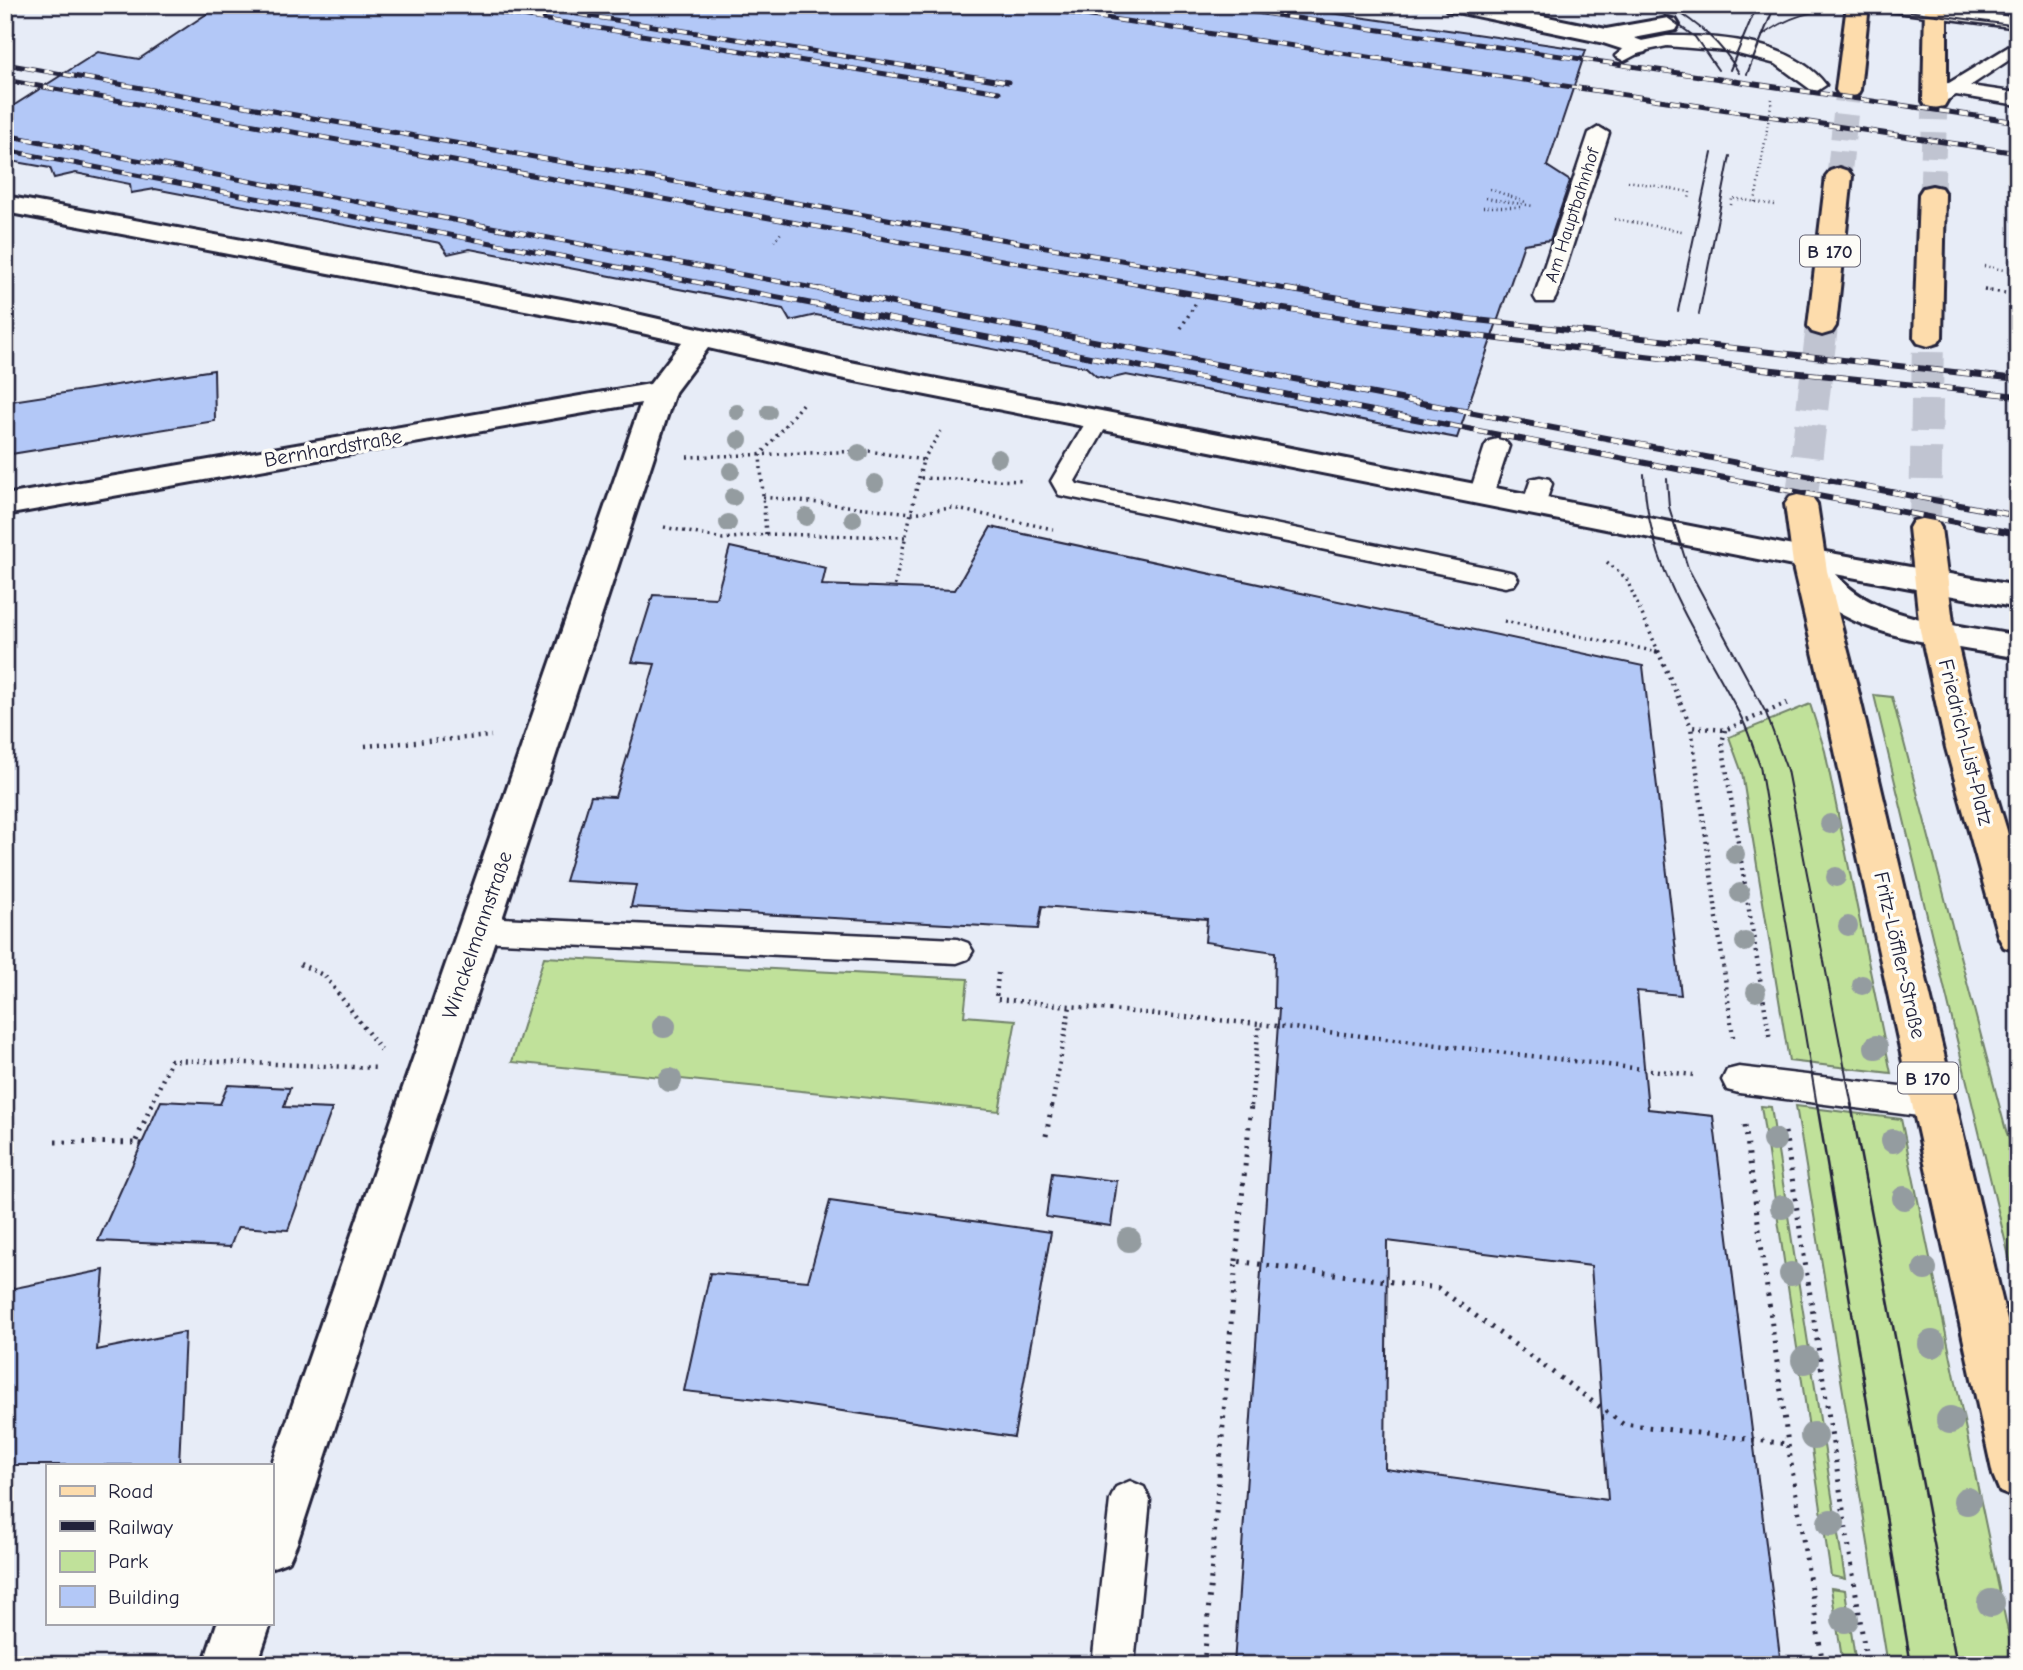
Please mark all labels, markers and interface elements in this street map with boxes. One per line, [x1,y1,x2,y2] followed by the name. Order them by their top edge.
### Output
[1541,144,1604,285] street label: Am Hauptbahnhof
[1800,235,1860,266] road number: B 170
[262,424,404,472] street label: Bernhardstraße
[1934,656,1998,828] street label: Friedrich-List-Platz
[437,848,517,1022] street label: Winckelmannstraße
[1869,869,1931,1041] street label: Fritz-Löffler-Straße
[1898,1062,1958,1094] road number: B 170
[46,1464,273,1624] legend
[108,1479,153,1503] text: Road
[108,1515,173,1539] text: Railway
[108,1549,148,1573] text: Park
[108,1585,180,1609] text: Building

